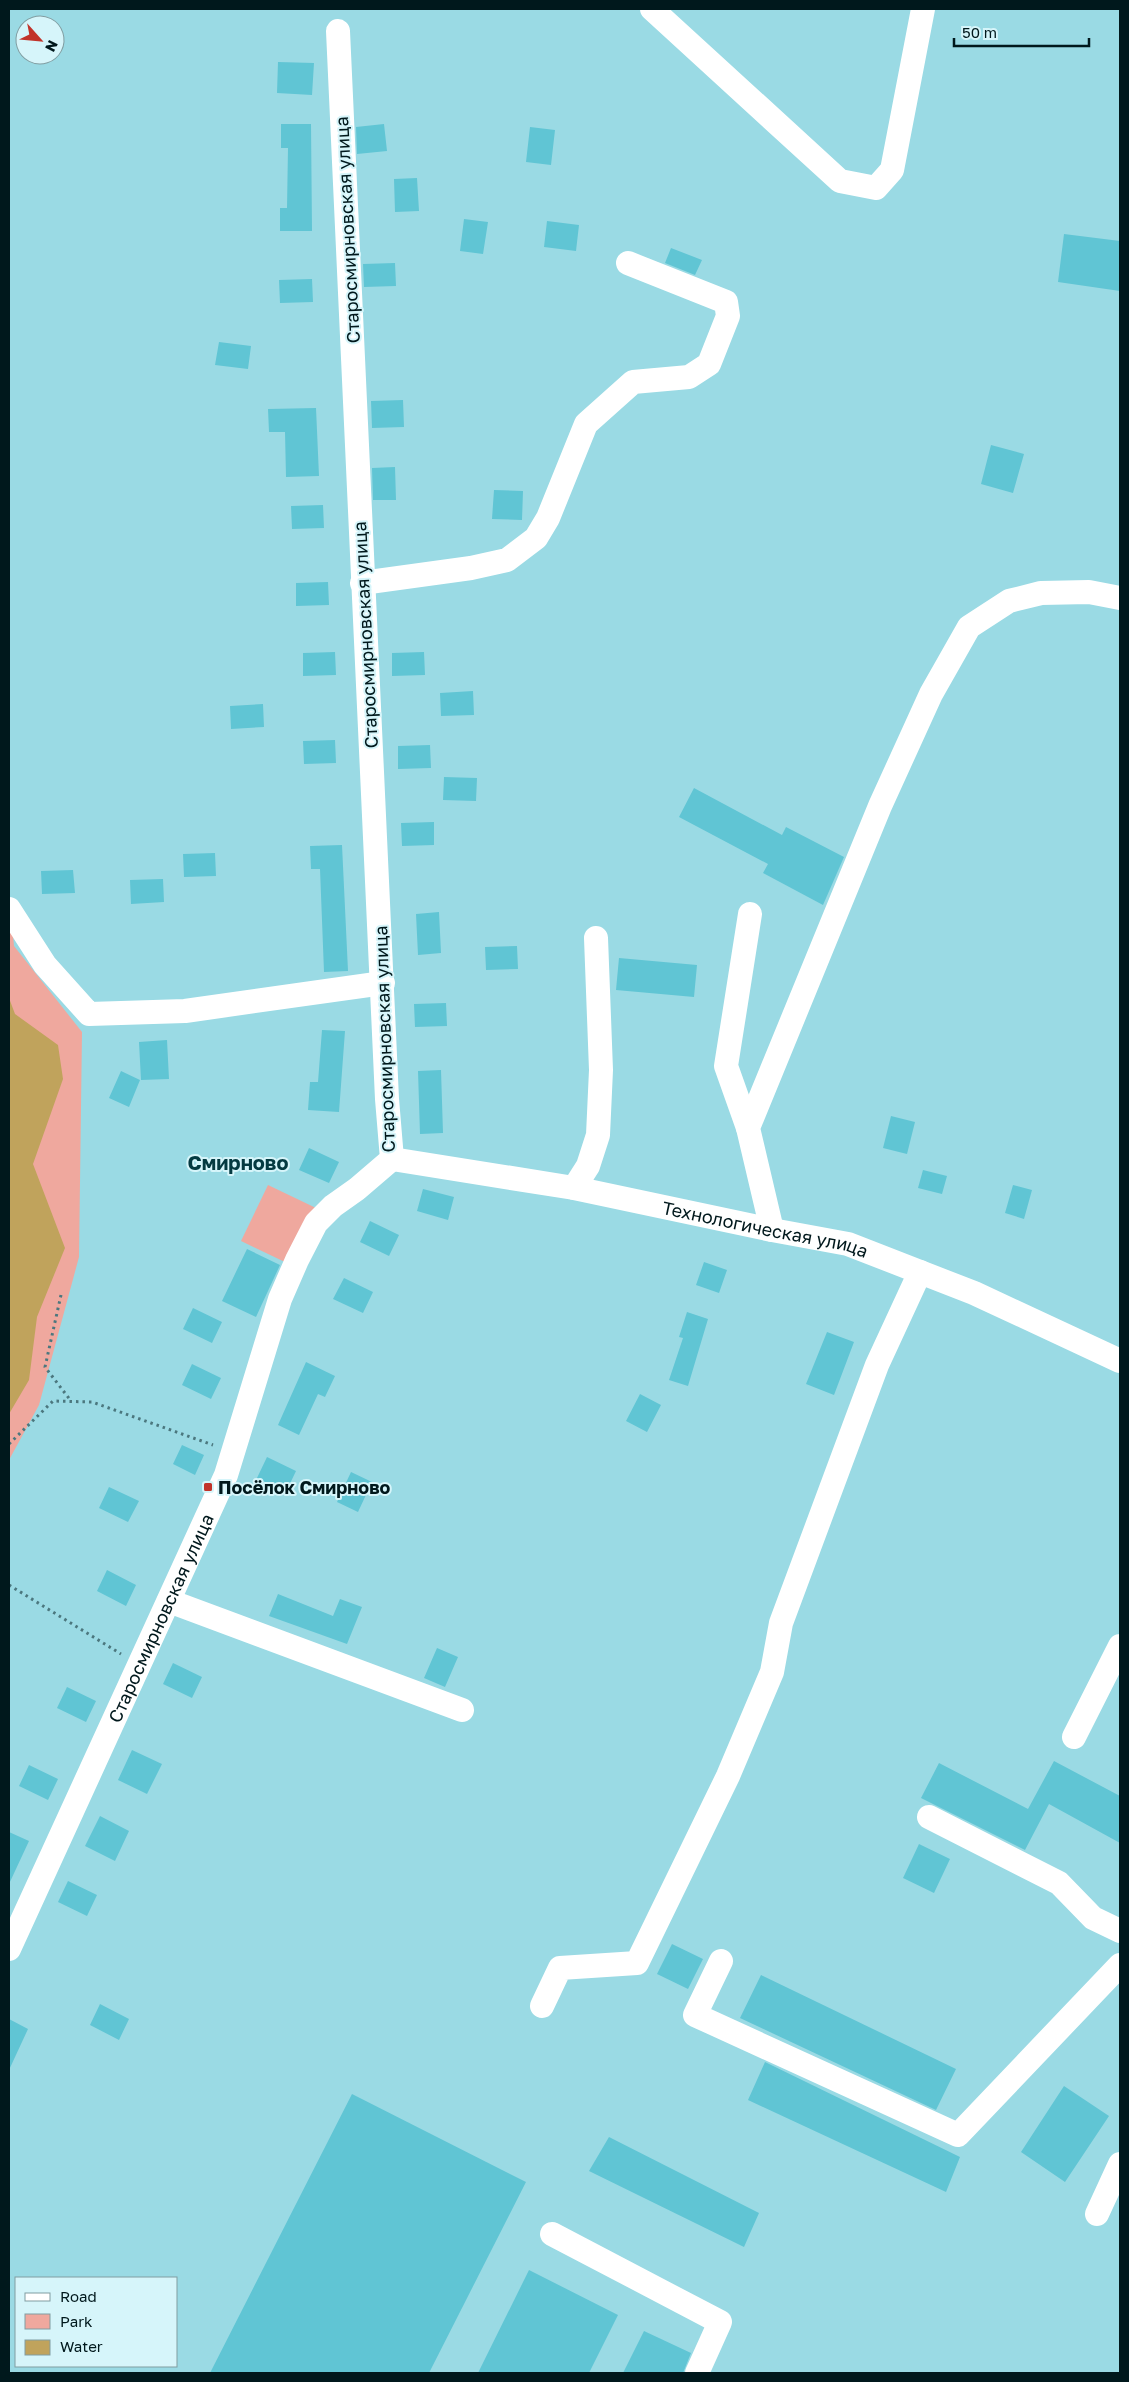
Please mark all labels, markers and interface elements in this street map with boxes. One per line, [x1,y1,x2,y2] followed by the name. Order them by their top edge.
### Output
[15,15,65,65] north arrow
[954,15,1089,47] scale bar
[962,23,997,41] text: 50 m
[42,38,62,55] text: N
[330,116,364,344] street label: Старосмирновская улица
[348,521,382,749] street label: Старосмирновская улица
[369,925,399,1153] street label: Старосмирновская улица
[188,1150,288,1174] district label: Смирново
[660,1196,872,1262] street label: Технологическая улица
[218,1476,391,1498] place label: Посёлок Смирново
[202,1481,214,1493] marker: Посёлок Смирново
[103,1510,218,1726] street label: Старосмирновская улица
[15,2277,178,2367] legend
[60,2287,97,2305] text: Road
[60,2312,93,2330] text: Park
[60,2337,103,2355] text: Water

